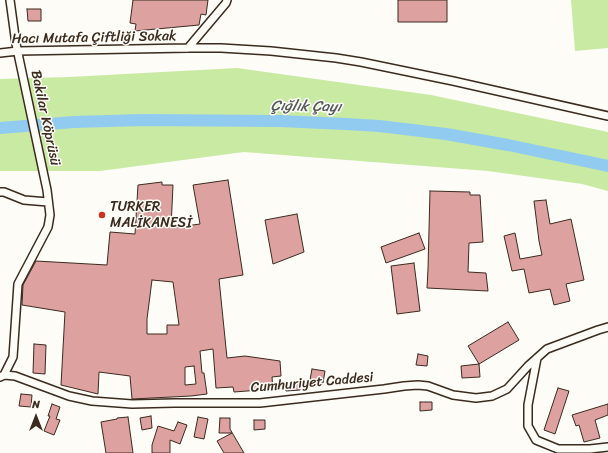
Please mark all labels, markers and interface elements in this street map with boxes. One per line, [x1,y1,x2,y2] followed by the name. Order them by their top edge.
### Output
[11,28,177,48] street label: Hacı Mutafa Çiftliği Sokak
[27,69,63,167] street label: Bakilar Köprüsü
[271,97,341,117] water label: Çığlık Çayı
[110,199,192,232] place label: TURKER MALİKANESİ
[97,210,107,220] marker: TURKER MALİKANESİ
[250,369,374,397] street label: Cumhuriyet Caddesi
[32,395,40,414] text: N
[16,397,56,437] north arrow

